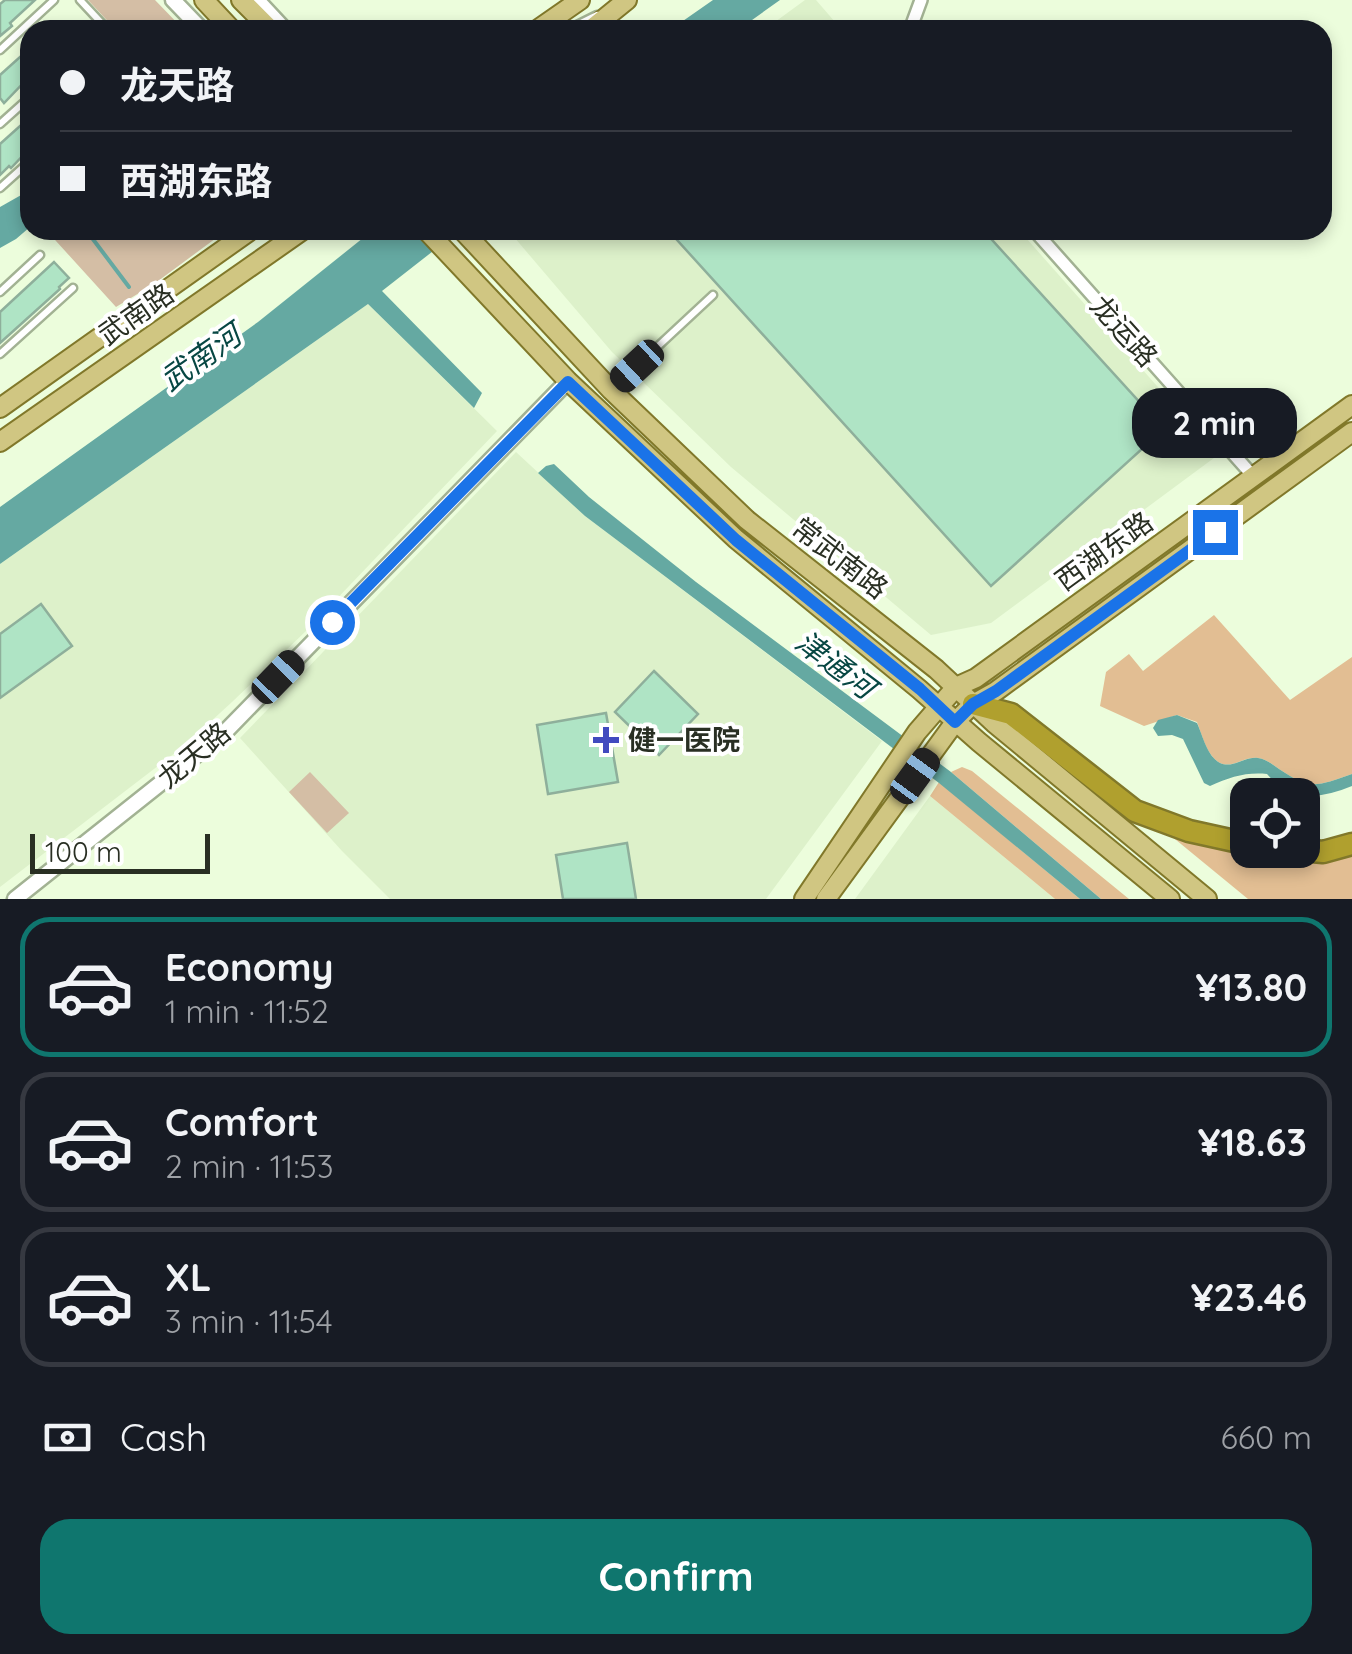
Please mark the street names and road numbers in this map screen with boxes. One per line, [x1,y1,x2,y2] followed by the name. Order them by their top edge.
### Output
[91,275,180,352] street label: 武南路
[1083,288,1165,374] street label: 龙运路
[1048,504,1159,598] street label: 西湖东路
[785,509,895,606] street label: 常武南路
[150,714,237,795] street label: 龙天路

